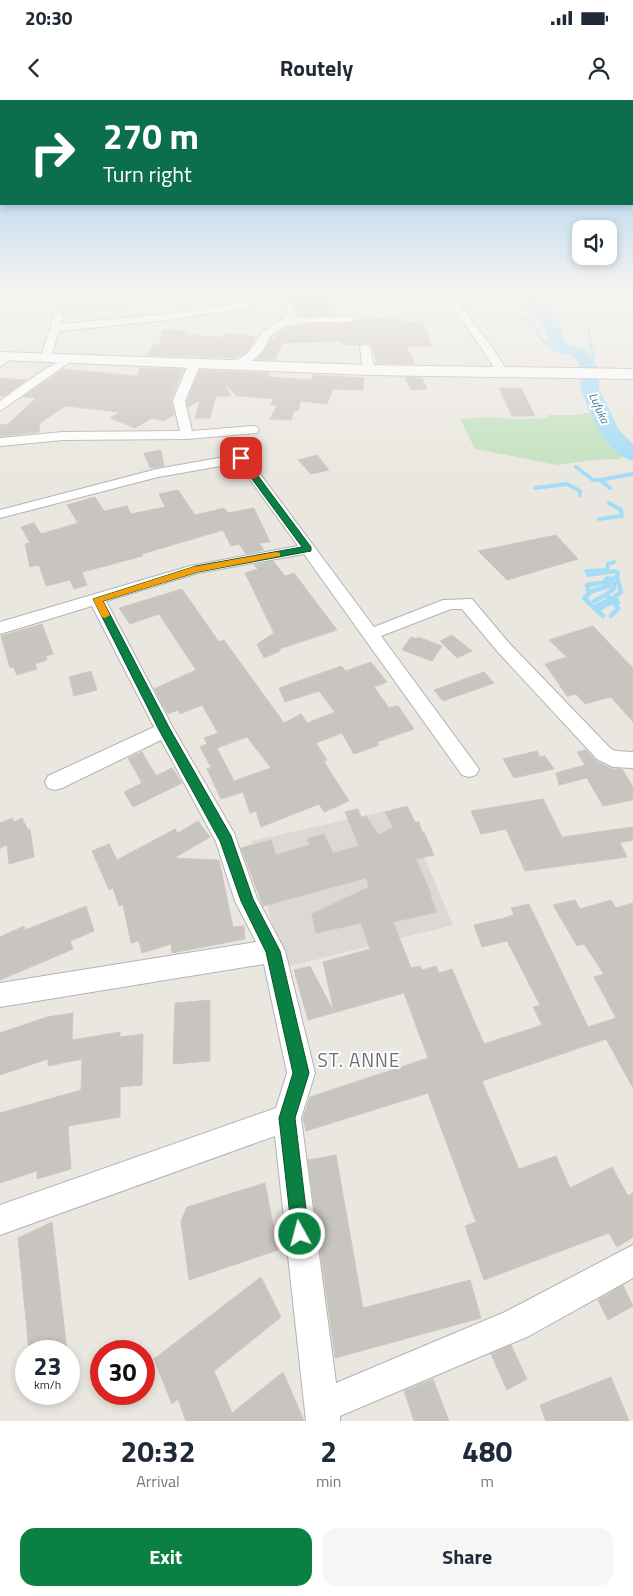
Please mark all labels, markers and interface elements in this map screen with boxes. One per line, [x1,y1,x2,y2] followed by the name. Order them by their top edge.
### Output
[25,3,72,32] text: 20:30
[280,51,353,85] text: Routely
[20,54,48,82] icon: back
[585,54,613,82] icon: person
[103,109,199,163] text: 270 m
[20,120,85,185] icon: right
[103,157,192,191] text: Turn right
[572,220,617,265] map controls
[572,220,617,265] button: sound
[584,389,615,427] water label: Lufuka
[220,437,262,479] pin
[227,444,255,472] icon: arrive
[318,1045,400,1074] district label: ST. ANNE
[273,1207,325,1259] position arrow
[90,1340,155,1405] speed limit sign: 30
[33,1347,62,1385] text: 23
[34,1375,61,1394] text: km/h
[121,1428,195,1474] text: 20:32
[320,1428,337,1474] text: 2
[462,1428,512,1474] text: 480
[136,1469,180,1493] text: Arrival
[316,1469,341,1493] text: min
[481,1469,494,1493] text: m
[20,1528,312,1586] button: Exit
[322,1528,613,1586] button: Share

